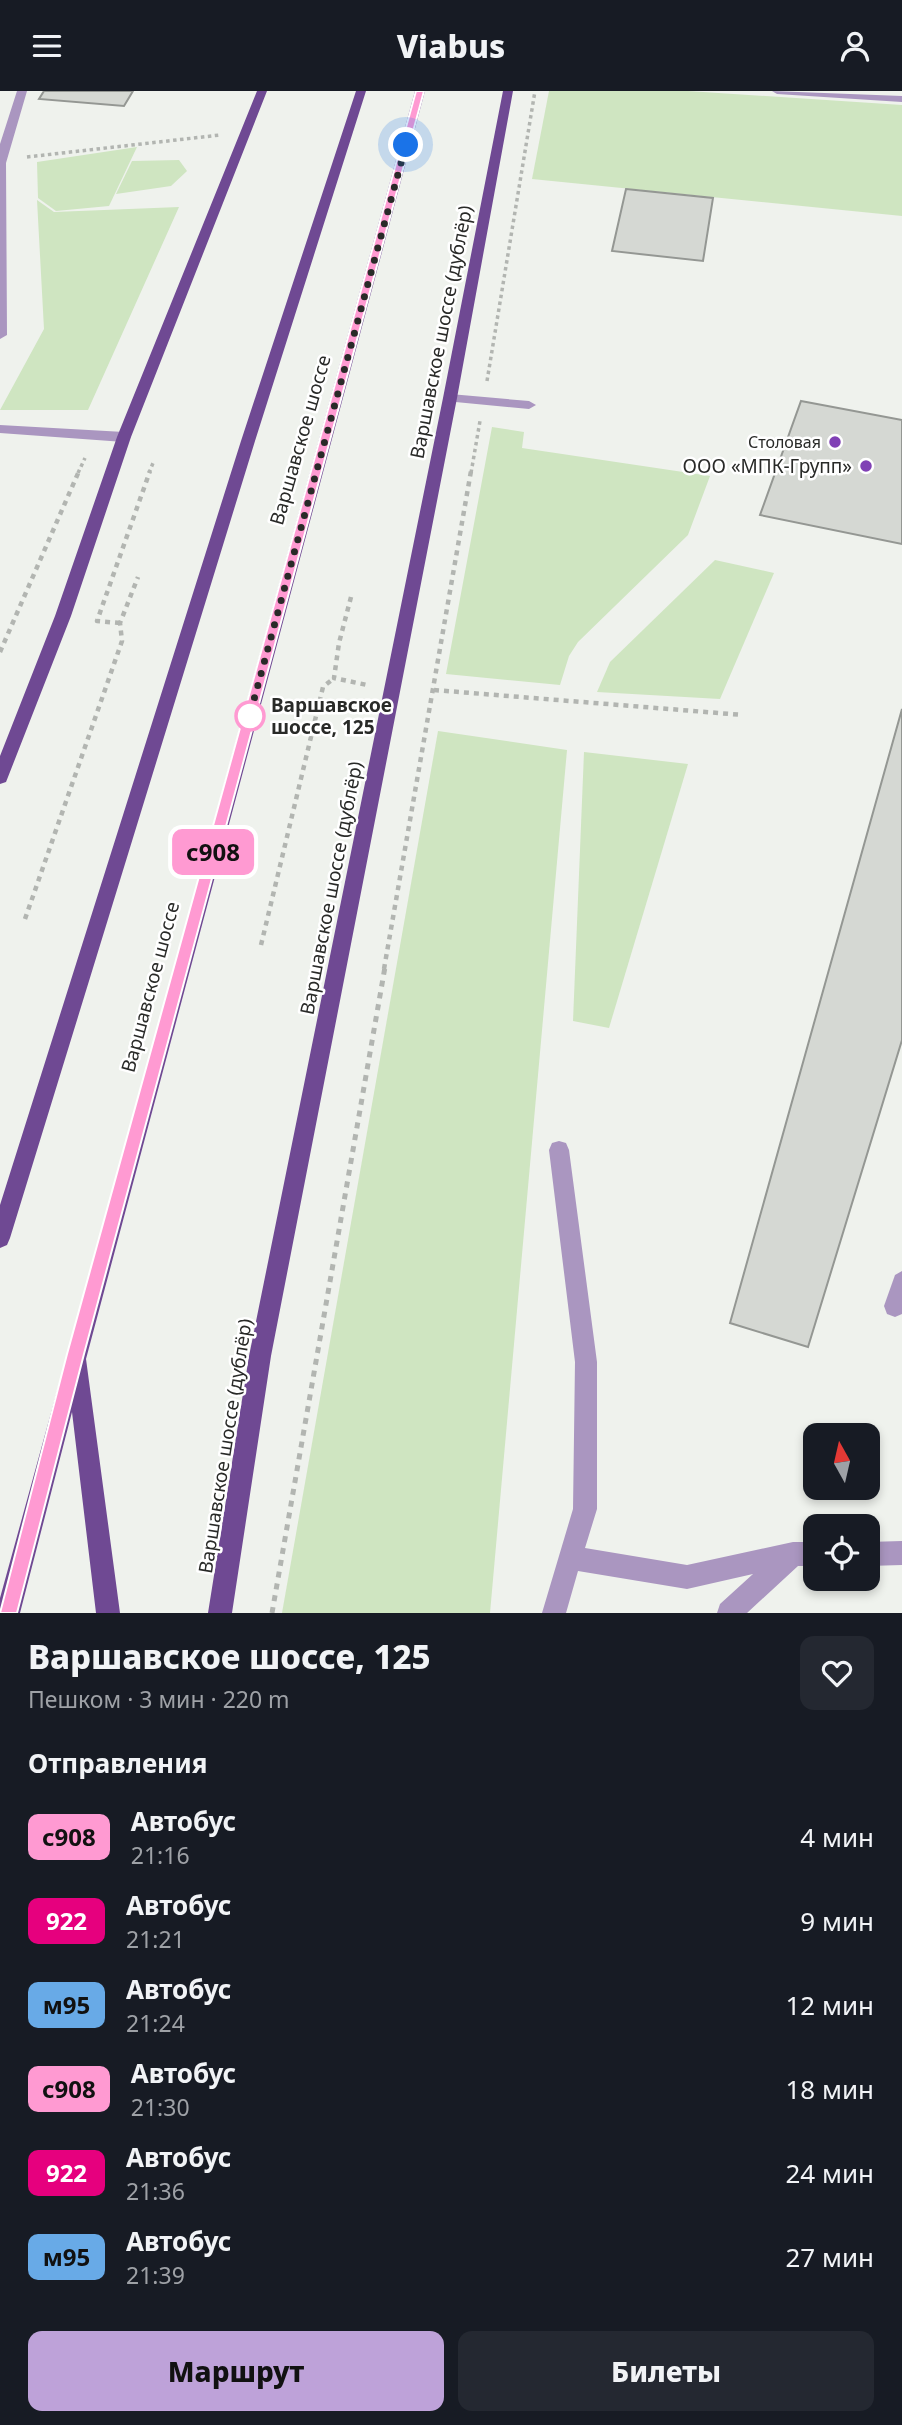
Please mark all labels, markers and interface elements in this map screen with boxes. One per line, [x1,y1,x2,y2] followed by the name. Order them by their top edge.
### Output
[397,24,505,67] text: Viabus
[28,27,66,65] icon: menu
[836,27,874,65] icon: person
[388,127,423,162] your location
[404,203,478,461] street label: Варшавское шоссе (дублёр)
[263,352,337,528] street label: Варшавское шоссе
[748,431,821,453] place label: Столовая
[827,434,843,450] marker: Столовая
[683,453,852,479] place label: ООО «МПК-Групп»
[858,458,874,474] marker: ООО «МПК-Групп»
[271,692,392,740] place label: Варшавское шоссе, 125
[235,701,265,731] marker: Варшавское шоссе, 125
[294,759,368,1017] street label: Варшавское шоссе (дублёр)
[164,829,262,875] line badge: с908
[186,835,240,868] text: с908
[115,899,185,1075] street label: Варшавское шоссе
[192,1317,258,1575] street label: Варшавское шоссе (дублёр)
[803,1423,880,1500] north arrow
[803,1423,880,1591] map controls
[803,1514,880,1591] button: locate
[28,1634,431,1679] text: Варшавское шоссе, 125
[800,1636,874,1710] button: heart
[28,1683,290,1715] text: Пешком · 3 мин · 220 m
[28,1745,207,1781] text: Отправления
[131,1803,236,1839] text: Автобус
[800,1819,874,1855] text: 4 мин
[42,1820,96,1853] text: с908
[131,1839,190,1871] text: 21:16
[126,1887,231,1923] text: Автобус
[800,1903,874,1939] text: 9 мин
[46,1904,87,1937] text: 922
[126,1923,185,1955] text: 21:21
[126,1971,231,2007] text: Автобус
[785,1987,874,2023] text: 12 мин
[43,1988,90,2021] text: м95
[126,2007,185,2039] text: 21:24
[131,2055,236,2091] text: Автобус
[785,2071,874,2107] text: 18 мин
[42,2072,96,2105] text: с908
[131,2091,190,2123] text: 21:30
[126,2139,231,2175] text: Автобус
[785,2155,874,2191] text: 24 мин
[46,2156,87,2189] text: 922
[126,2175,185,2207] text: 21:36
[126,2223,231,2259] text: Автобус
[785,2239,874,2275] text: 27 мин
[43,2240,90,2273] text: м95
[126,2259,185,2291] text: 21:39
[28,2331,444,2411] button: Маршрут
[458,2331,874,2411] button: Билеты

